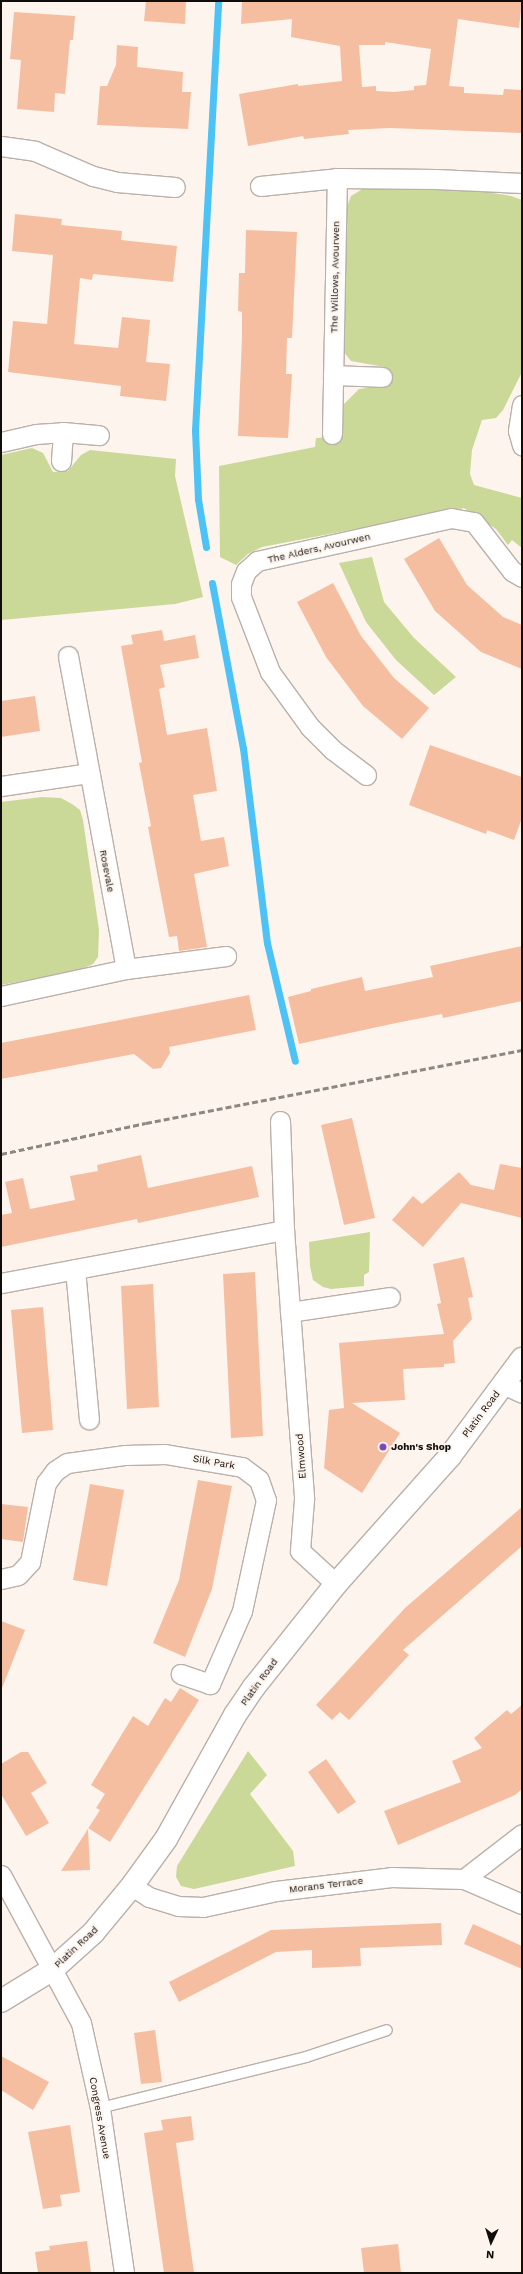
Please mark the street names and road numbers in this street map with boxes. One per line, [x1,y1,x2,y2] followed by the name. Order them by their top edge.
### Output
[328,220,342,334] street label: The Willows, Avourwen
[266,530,372,566] street label: The Alders, Avourwen
[97,849,117,893] street label: Rosevale
[460,1388,502,1440] street label: Platin Road
[293,1433,309,1479] street label: Elmwood
[192,1452,236,1472] street label: Silk Park
[238,1656,280,1708] street label: Platin Road
[288,1874,364,1896] street label: Morans Terrace
[52,1924,100,1970] street label: Platin Road
[87,2076,113,2160] street label: Congress Avenue

